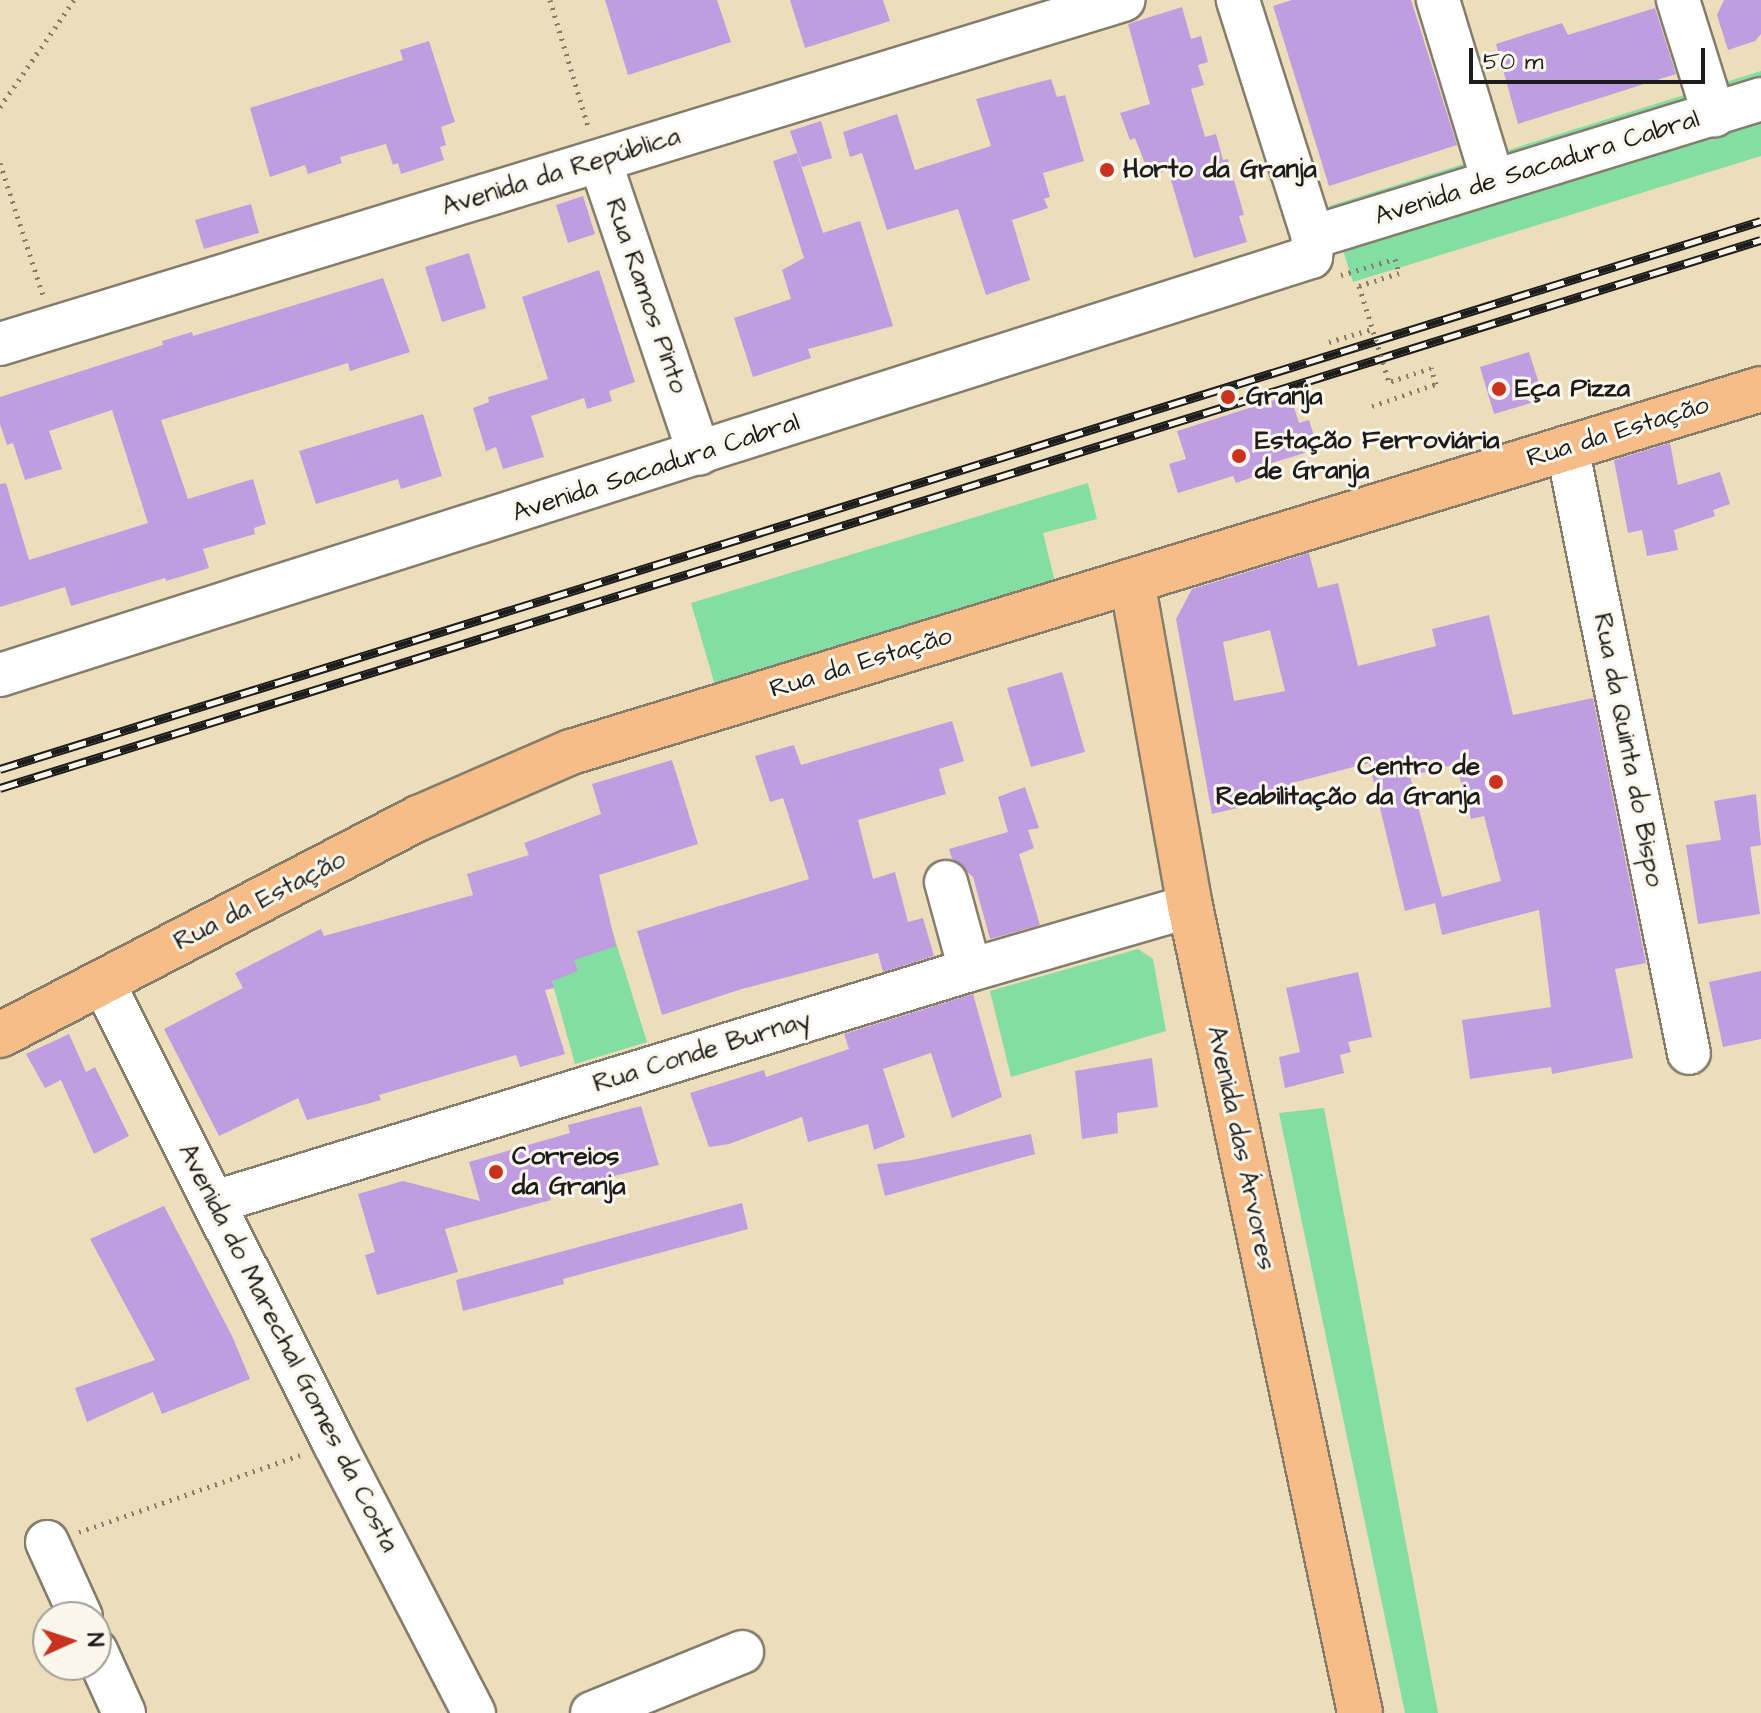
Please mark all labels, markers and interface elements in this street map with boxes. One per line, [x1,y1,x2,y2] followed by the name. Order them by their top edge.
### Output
[1473,32,1709,82] scale bar
[1483,45,1543,79] text: 50 m
[1371,104,1703,232] street label: Avenida de Sacadura Cabral
[438,121,684,223] street label: Avenida da República
[1123,154,1317,186] place label: Horto da Granja
[1098,161,1116,179] marker: Horto da Granja
[598,194,694,398] street label: Rua Ramos Pinto
[1515,373,1630,405] place label: Eça Pizza
[1490,380,1508,398] marker: Eça Pizza
[1246,381,1322,413] place label: Granja
[1217,386,1239,408] marker: Granja
[1523,389,1713,475] street label: Rua da Estação
[508,407,804,529] street label: Avenida Sacadura Cabral
[1255,425,1499,486] place label: Estação Ferroviária de Granja
[1230,447,1248,465] marker: Estação Ferroviária de Granja
[1586,611,1670,889] street label: Rua da Quinta do Bispo
[766,620,956,706] street label: Rua da Estação
[1216,751,1480,812] place label: Centro de Reabilitação da Granja
[1487,773,1505,791] marker: Centro de Reabilitação da Granja
[169,844,351,958] street label: Rua da Estação
[589,1004,815,1100] street label: Rua Conde Burnay
[1200,1023,1282,1273] street label: Avenida das Árvores
[171,1139,405,1557] street label: Avenida do Marechal Gomes da Costa
[512,1141,625,1202] place label: Correios da Granja
[487,1163,505,1181] marker: Correios da Granja
[32,1601,112,1681] north arrow
[79,1632,110,1648] text: N

